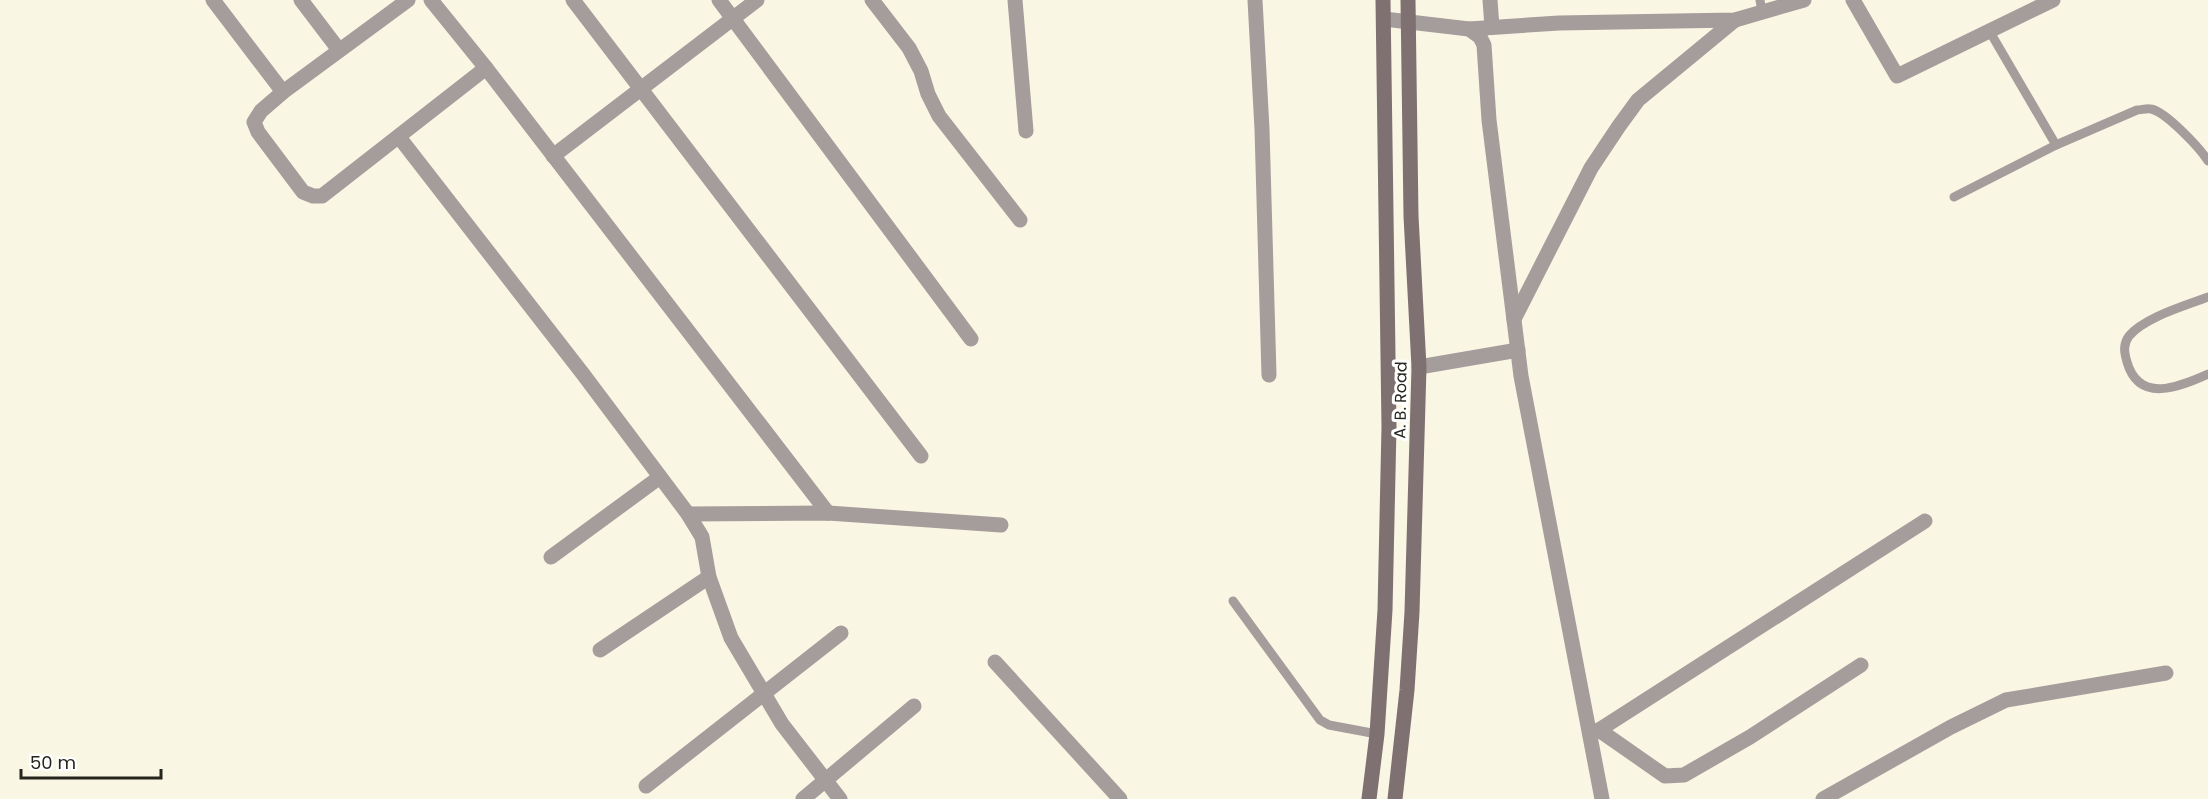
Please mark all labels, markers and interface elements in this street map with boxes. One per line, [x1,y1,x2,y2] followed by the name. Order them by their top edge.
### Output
[1388,361,1413,439] street label: A. B. Road
[21,742,160,780] scale bar
[30,750,76,775] text: 50 m

